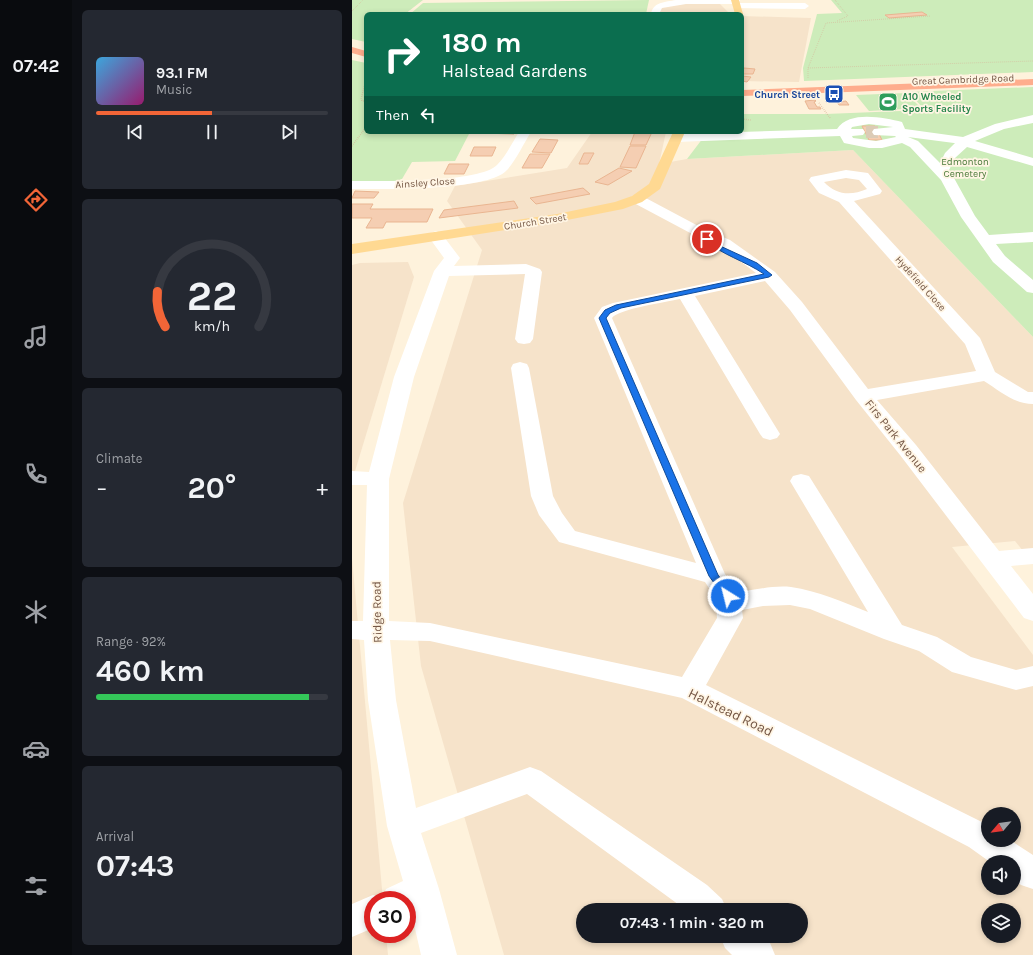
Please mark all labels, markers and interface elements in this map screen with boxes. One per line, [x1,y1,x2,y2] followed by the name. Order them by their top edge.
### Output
[442,26,521,59] text: 180 m
[376,28,428,80] icon: right
[13,55,59,77] text: 07:42
[442,60,588,82] text: Halstead Gardens
[156,64,208,82] text: 93.1 FM
[912,72,1014,88] street label: Great Cambridge Road
[156,82,192,97] text: Music
[823,83,845,105] bus stop icon: Church Street
[754,89,820,101] place label: Church Street
[877,91,899,113] sports icon: A10 Wheeled Sports Facility
[902,91,971,115] place label: A10 Wheeled Sports Facility
[417,104,439,126] icon: left
[376,106,409,124] text: Then
[124,121,146,143] icon: previous
[201,121,223,143] icon: pause
[278,121,300,143] icon: next
[941,156,989,180] park label: Edmonton Cemetery
[395,175,455,191] street label: Ainsley Close
[22,186,50,214] icon: directions
[503,211,567,233] street label: Church Street
[690,222,724,256] pin
[696,228,718,250] icon: arrive
[892,254,948,314] street label: Hydefield Close
[187,271,237,319] text: 22
[194,317,230,334] text: km/h
[22,323,50,351] icon: music
[862,397,930,475] street label: Firs Park Avenue
[96,451,142,466] text: Climate
[22,460,50,488] icon: phone
[188,470,236,506] text: 20°
[96,475,108,501] text: −
[316,475,328,501] text: +
[707,575,749,617] position arrow
[369,581,385,643] street label: Ridge Road
[22,598,50,626] icon: climate
[96,634,166,649] text: Range · 92%
[96,653,205,689] text: 460 km
[686,685,776,740] street label: Halstead Road
[22,735,50,763] icon: car
[981,807,1021,847] north arrow
[981,807,1021,943] map controls
[96,829,134,844] text: Arrival
[96,848,175,884] text: 07:43
[981,855,1021,895] button: sound
[22,872,50,900] icon: filters
[364,891,416,943] speed limit sign: 30
[981,903,1021,943] button: layers
[620,914,764,932] text: 07:43 · 1 min · 320 m

